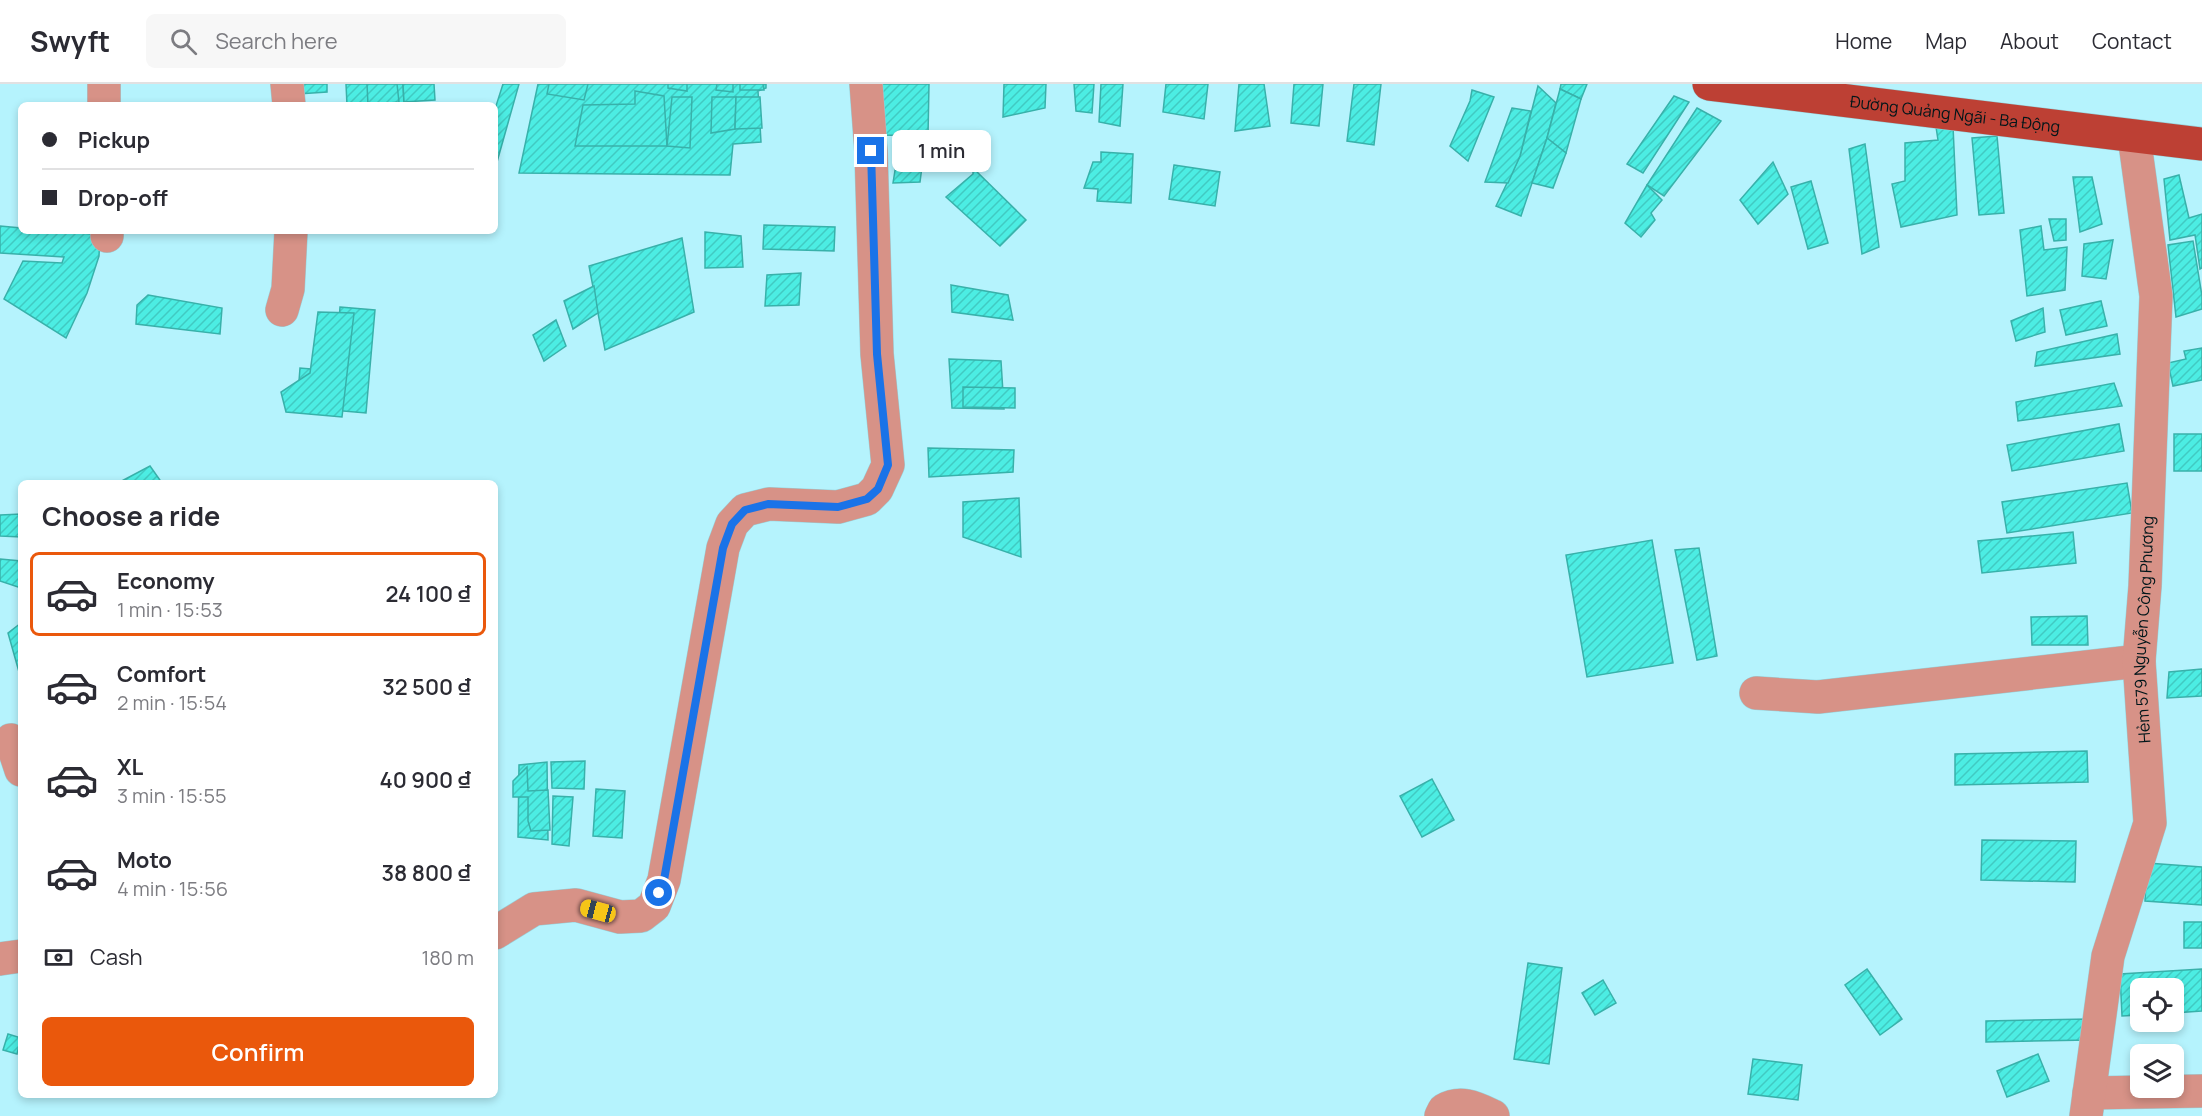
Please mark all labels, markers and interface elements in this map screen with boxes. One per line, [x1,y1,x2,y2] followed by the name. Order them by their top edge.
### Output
[146,14,566,68] search box
[30,22,110,60] text: Swyft
[167,25,200,58] icon: search
[215,26,338,56] text: Search here
[1835,27,1892,55] text: Home
[1925,27,1967,55] text: Map
[2000,27,2059,55] text: About
[2092,27,2172,55] text: Contact
[1849,90,2062,138] street label: Đường Quảng Ngãi - Ba Động
[78,125,150,155] text: Pickup
[892,130,991,172] callout: 1 min
[857,137,884,164] route end
[918,137,965,164] text: 1 min
[78,183,168,213] text: Drop-off
[42,497,220,534] text: Choose a ride
[2128,515,2159,744] street label: Hẻm 579 Nguyễn Công Phương
[117,566,215,596] text: Economy
[45,567,99,621] icon: car
[386,579,471,609] text: 24 100 ₫
[117,596,223,623] text: 1 min · 15:53
[117,659,206,689] text: Comfort
[45,660,99,714] icon: car
[382,672,471,702] text: 32 500 ₫
[117,689,227,716] text: 2 min · 15:54
[117,752,143,782] text: XL
[45,753,99,807] icon: car
[380,765,471,795] text: 40 900 ₫
[117,782,227,809] text: 3 min · 15:55
[117,845,172,875] text: Moto
[45,846,99,900] icon: car
[382,858,471,888] text: 38 800 ₫
[117,875,228,902] text: 4 min · 15:56
[645,879,672,906] route start
[578,898,618,924] car
[42,941,75,974] icon: cash
[90,942,143,972] text: Cash
[421,944,474,971] text: 180 m
[2130,978,2184,1098] map controls
[2130,978,2184,1032] button: locate
[42,1017,474,1086] button: Confirm
[2130,1044,2184,1098] button: layers

